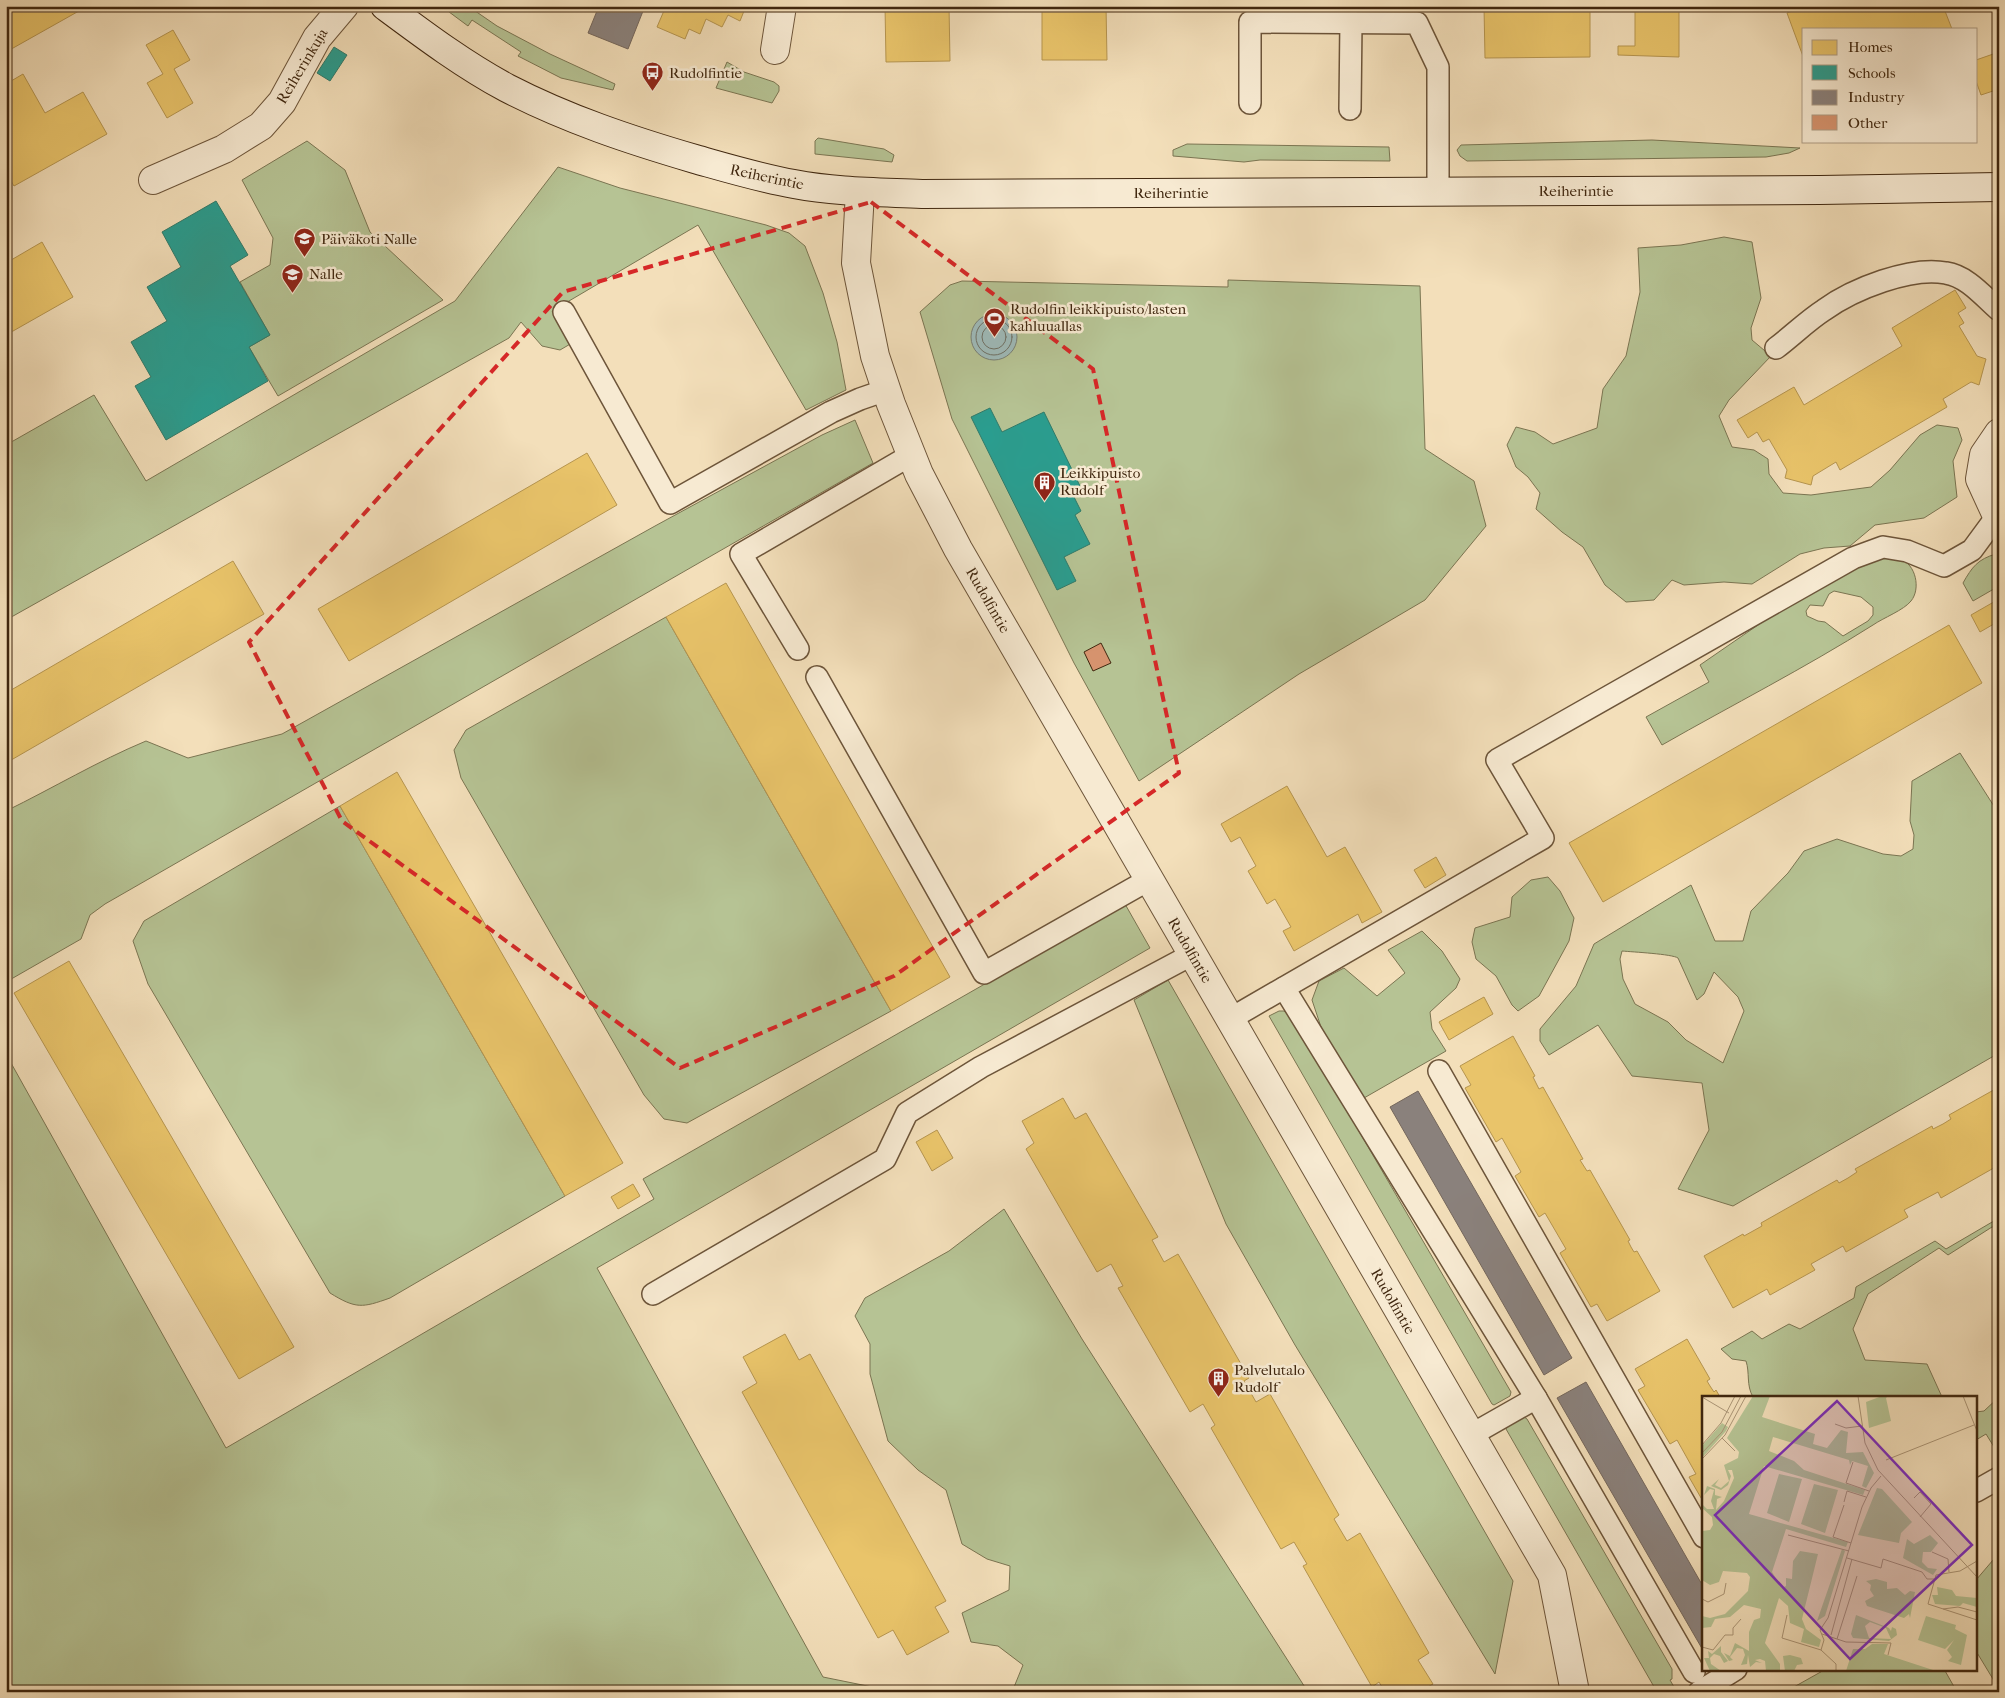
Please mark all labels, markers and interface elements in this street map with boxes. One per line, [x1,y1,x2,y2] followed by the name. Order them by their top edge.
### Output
[272,24,332,107] street label: Reiherinkuja
[1802,28,1978,142] legend
[1848,38,1893,56] text: Homes
[641,61,665,92] bus stop icon: Rudolfintie
[669,64,743,82] place label: Rudolfintie
[1848,64,1896,82] text: Schools
[1848,88,1905,106] text: Industry
[1848,114,1888,132] text: Other
[729,160,806,194] street label: Reiherintie
[1539,182,1614,200] street label: Reiherintie
[1134,184,1209,202] street label: Reiherintie
[293,227,317,258] school or university icon: Päiväkoti Nalle
[321,230,418,248] place label: Päiväkoti Nalle
[281,262,305,293] school or university icon: Nalle
[309,265,343,283] place label: Nalle
[1010,300,1186,335] place label: Rudolfin leikkipuisto/lasten kahluuallas
[982,306,1006,337] sports icon: Rudolfin leikkipuisto/lasten kahluuallas
[1060,464,1141,499] place label: Leikkipuisto Rudolf
[1032,470,1056,501] building icon: Leikkipuisto Rudolf
[962,564,1014,637] street label: Rudolfintie
[1164,914,1216,987] street label: Rudolfintie
[1367,1265,1419,1338] street label: Rudolfintie
[1234,1361,1305,1396] place label: Palvelutalo Rudolf
[1206,1367,1230,1398] building icon: Palvelutalo Rudolf
[1702,1396,1978,1670] inset map

